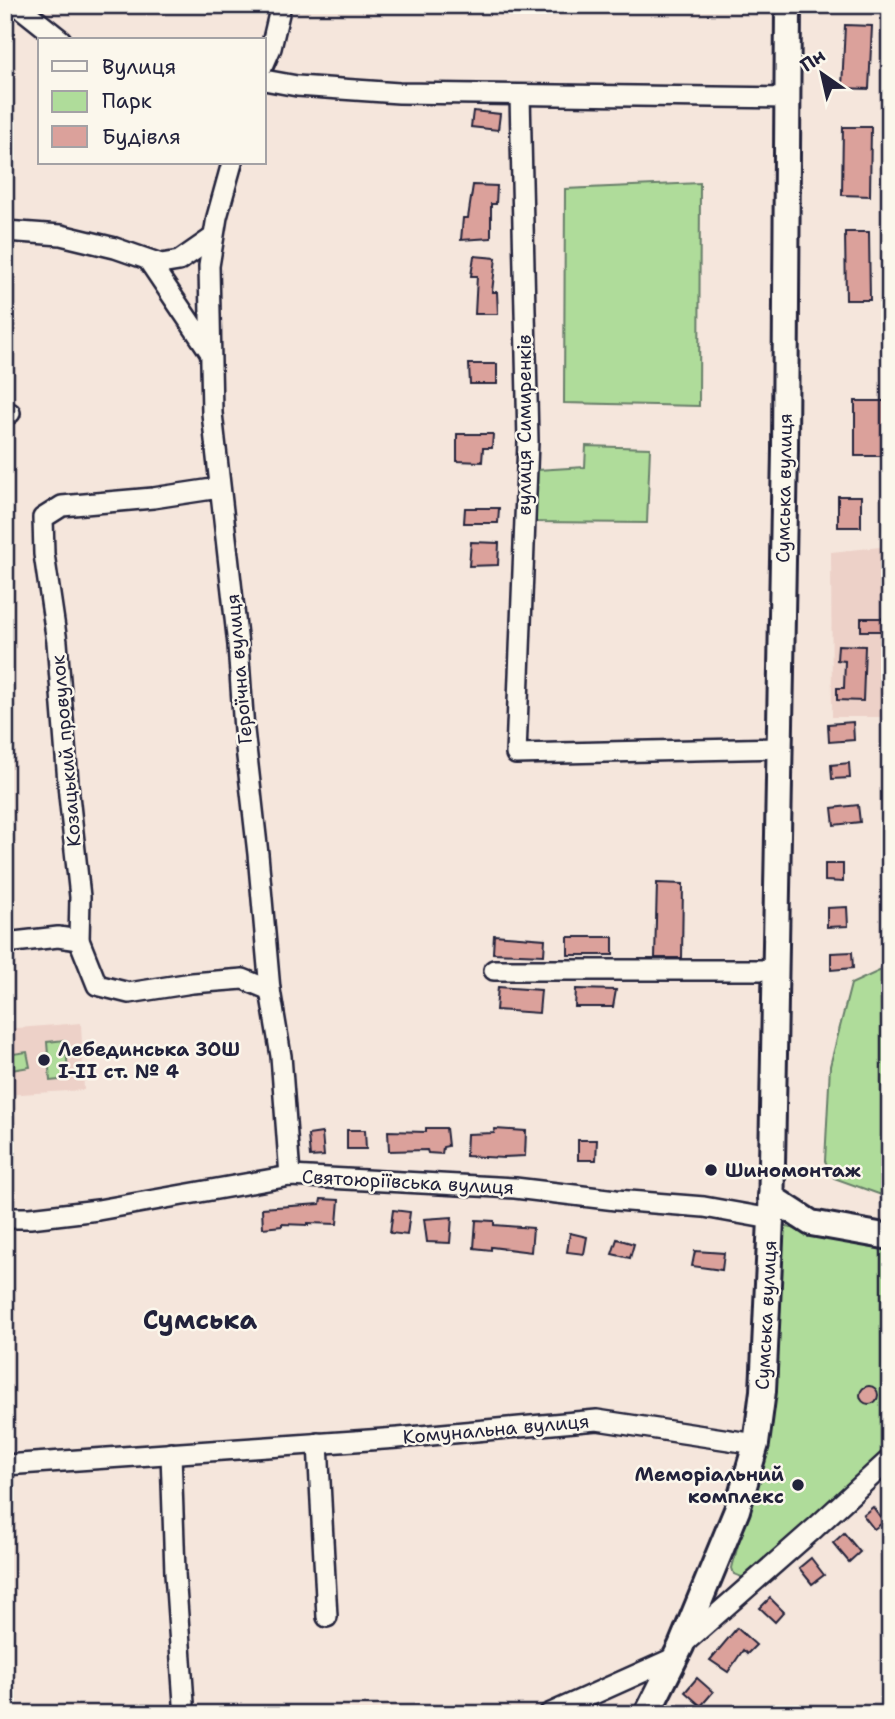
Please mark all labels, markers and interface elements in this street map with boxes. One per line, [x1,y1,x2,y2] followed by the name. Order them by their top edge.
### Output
[38,38,266,164] legend
[786,38,856,108] north arrow
[795,43,830,78] text: Пн
[102,53,176,81] text: Вулиця
[102,87,152,115] text: Парк
[102,123,181,151] text: Будівля
[512,334,537,516] street label: вулиця Симиренків
[770,413,798,563] street label: Сумська вулиця
[220,593,258,745] street label: Героїчна вулиця
[45,654,87,848] street label: Козацький провулок
[58,1037,240,1084] place label: Лебединська ЗОШ І-ІІ ст. № 4
[36,1052,52,1068] marker: Лебединська ЗОШ І-ІІ ст. № 4
[725,1158,861,1183] place label: Шиномонтаж
[703,1162,719,1178] marker: Шиномонтаж
[301,1164,515,1200] street label: Святоюріївська вулиця
[750,1240,782,1390] street label: Сумська вулиця
[143,1302,258,1337] district label: Сумська
[402,1408,590,1450] street label: Комунальна вулиця
[634,1462,784,1509] place label: Меморіальний комплекс
[790,1477,806,1493] marker: Меморіальний комплекс

